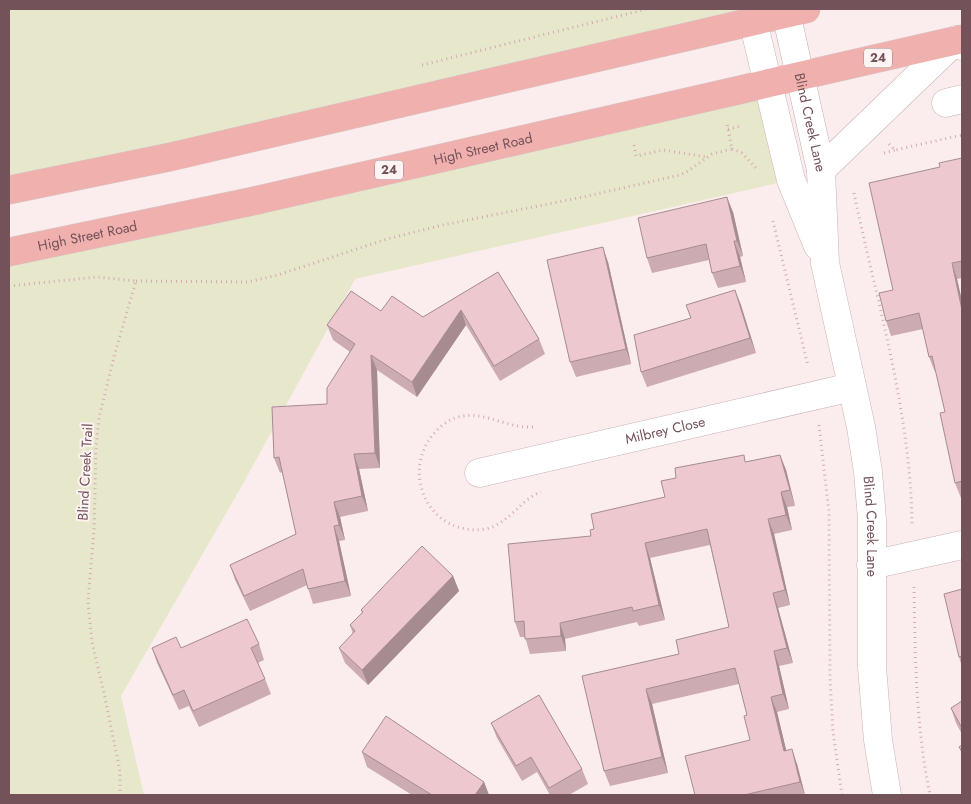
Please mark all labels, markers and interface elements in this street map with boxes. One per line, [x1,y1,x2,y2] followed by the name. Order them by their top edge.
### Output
[864,48,892,68] road number: 24
[790,71,831,174] street label: Blind Creek Lane
[431,128,534,170] street label: High Street Road
[375,160,403,180] road number: 24
[36,216,139,256] street label: High Street Road
[623,411,707,449] street label: Milbrey Close
[72,423,98,521] street label: Blind Creek Trail
[858,475,882,577] street label: Blind Creek Lane

